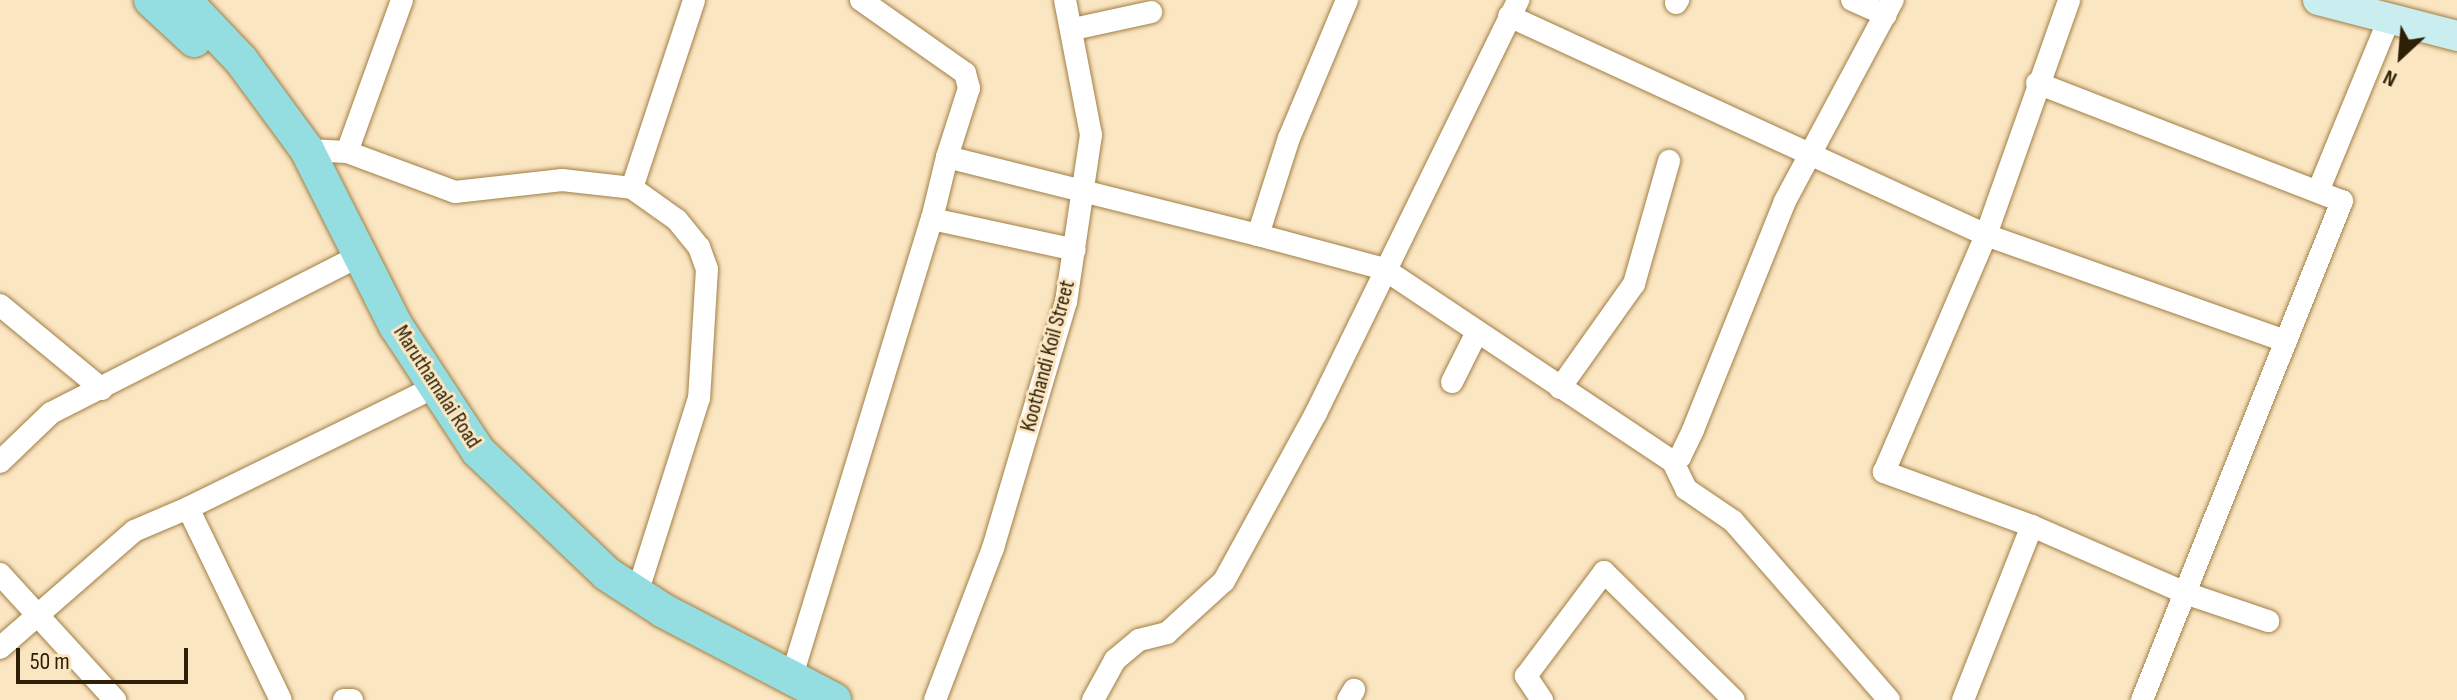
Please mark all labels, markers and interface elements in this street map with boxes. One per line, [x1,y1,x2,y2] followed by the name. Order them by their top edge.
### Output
[2361,16,2441,96] north arrow
[2379,63,2401,93] text: N
[1015,278,1081,434] street label: Koothandi Koil Street
[388,321,486,453] street label: Maruthamalai Road
[20,632,192,682] scale bar
[30,647,70,676] text: 50 m

